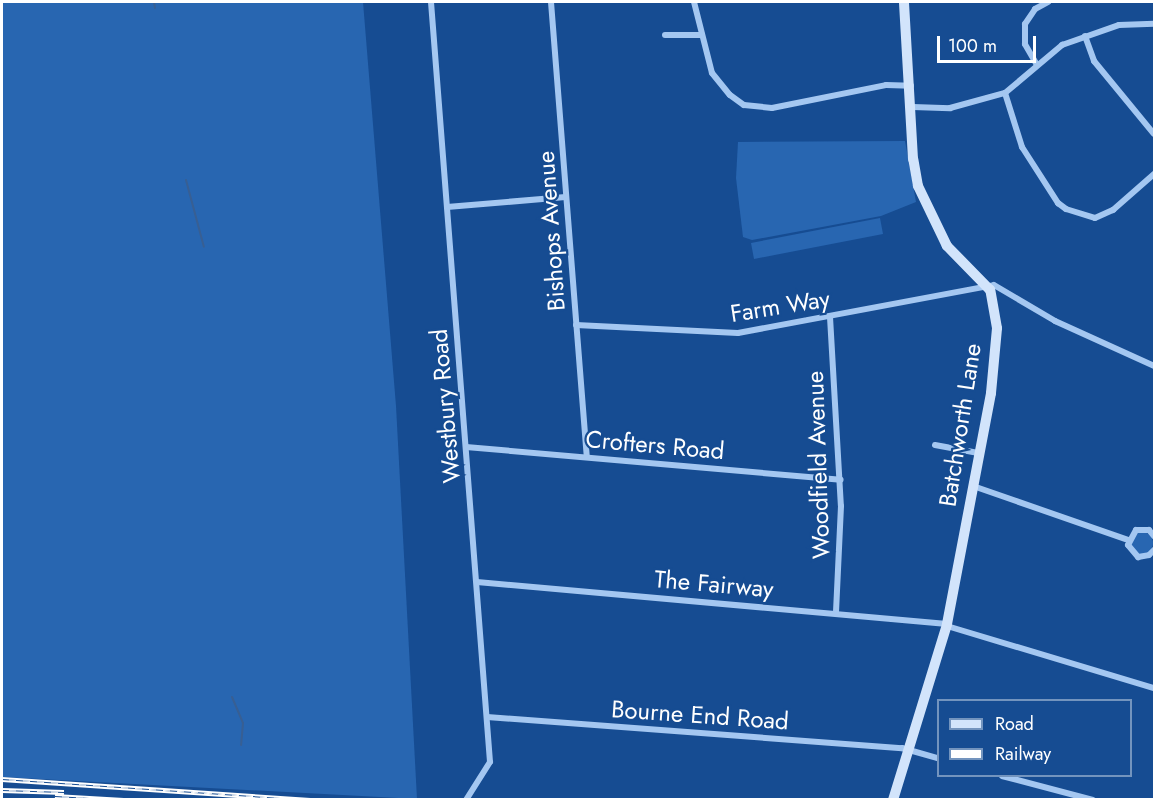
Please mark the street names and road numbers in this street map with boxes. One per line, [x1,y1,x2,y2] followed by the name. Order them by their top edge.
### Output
[531,150,571,312] street label: Bishops Avenue
[728,284,832,328] street label: Farm Way
[424,328,466,484] street label: Westbury Road
[933,341,987,509] street label: Batchworth Lane
[800,370,836,560] street label: Woodfield Avenue
[584,425,726,465] street label: Crofters Road
[653,564,775,604] street label: The Fairway
[610,694,790,736] street label: Bourne End Road

